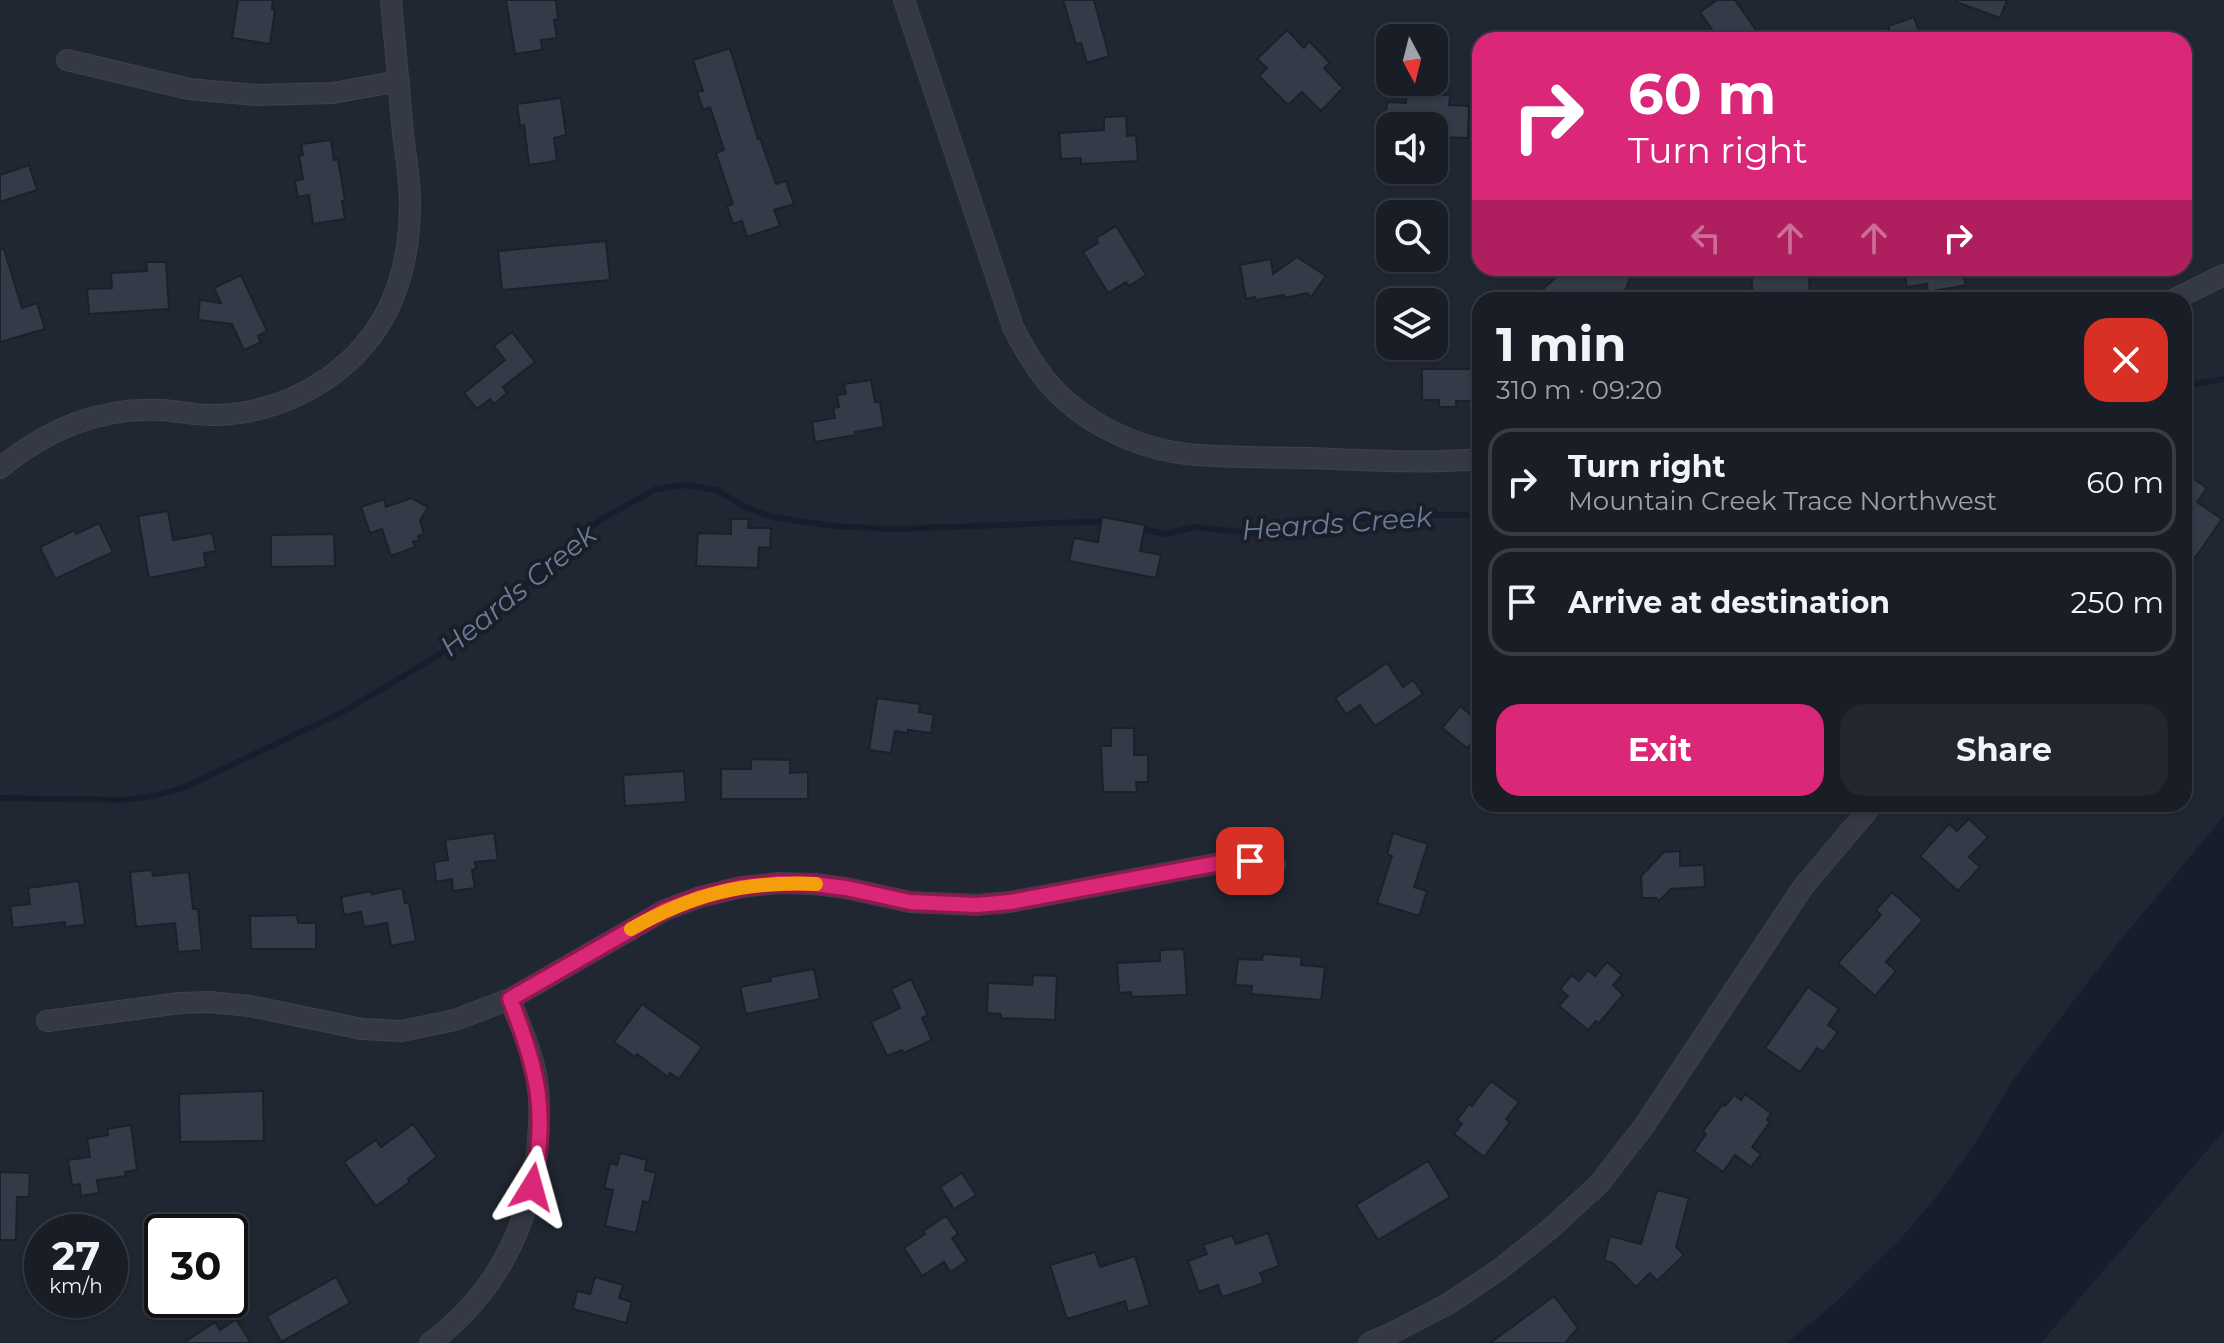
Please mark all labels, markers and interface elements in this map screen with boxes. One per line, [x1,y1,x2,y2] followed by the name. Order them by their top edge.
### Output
[1376,24,1448,96] north arrow
[1376,24,1448,360] map controls
[1628,60,1776,128] text: 60 m
[1496,64,1600,168] icon: right
[1376,112,1448,184] button: sound
[1628,128,1808,172] text: Turn right
[1376,200,1448,272] button: search
[1684,216,1728,260] icon: left
[1768,216,1812,260] icon: ahead
[1852,216,1896,260] icon: ahead
[1936,216,1980,260] icon: right
[1376,288,1448,360] button: layers
[1496,315,1626,373] text: 1 min
[2084,318,2168,402] button: close
[1496,374,1662,406] text: 310 m · 09:20
[1568,448,1725,485] text: Turn right
[1500,460,1544,504] icon: right
[2086,464,2164,501] text: 60 m
[1568,485,1997,517] text: Mountain Creek Trace Northwest
[1241,499,1435,547] water label: Heards Creek
[433,516,604,663] water label: Heards Creek
[1500,580,1544,624] icon: arrive
[1568,584,1890,621] text: Arrive at destination
[2070,584,2164,621] text: 250 m
[1496,704,1824,796] button: Exit
[1840,704,2168,796] button: Share
[1216,827,1284,895] pin
[1228,839,1272,883] icon: arrive
[490,1145,574,1229] position arrow
[144,1214,248,1318] speed limit sign: 30
[52,1231,100,1280] text: 27
[49,1274,103,1298] text: km/h

